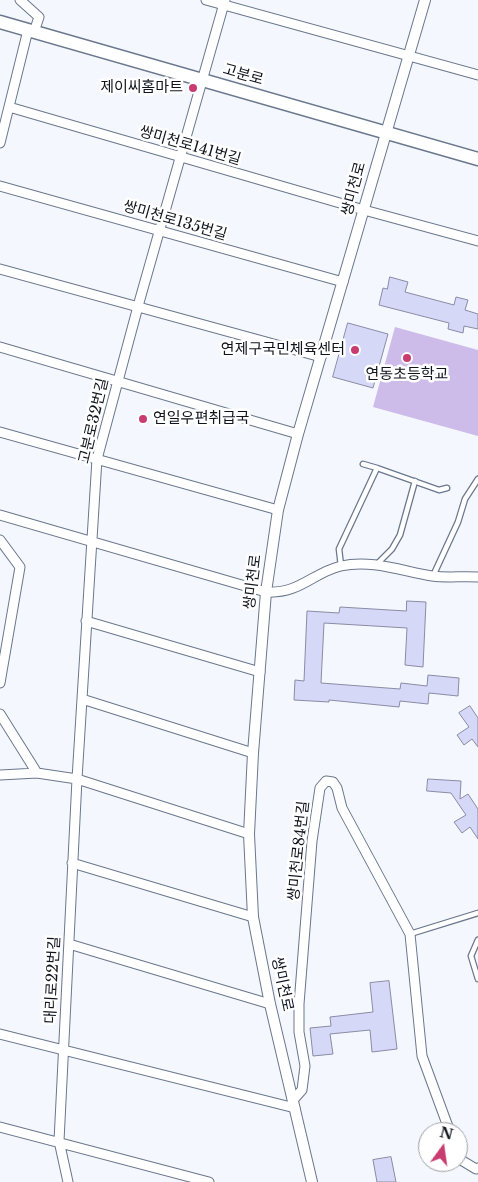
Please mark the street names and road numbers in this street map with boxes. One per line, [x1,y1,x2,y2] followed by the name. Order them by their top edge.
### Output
[221,61,265,89] street label: 고분로
[137,123,243,169] street label: 쌍미천로141번길
[338,160,370,218] street label: 쌍미천로
[121,198,229,244] street label: 쌍미천로135번길
[75,376,113,466] street label: 고분로32번길
[241,554,265,610] street label: 쌍미천로
[285,800,313,902] street label: 쌍미천로84번길
[42,936,64,1024] street label: 대리로22번길
[267,955,297,1013] street label: 쌍미천로

